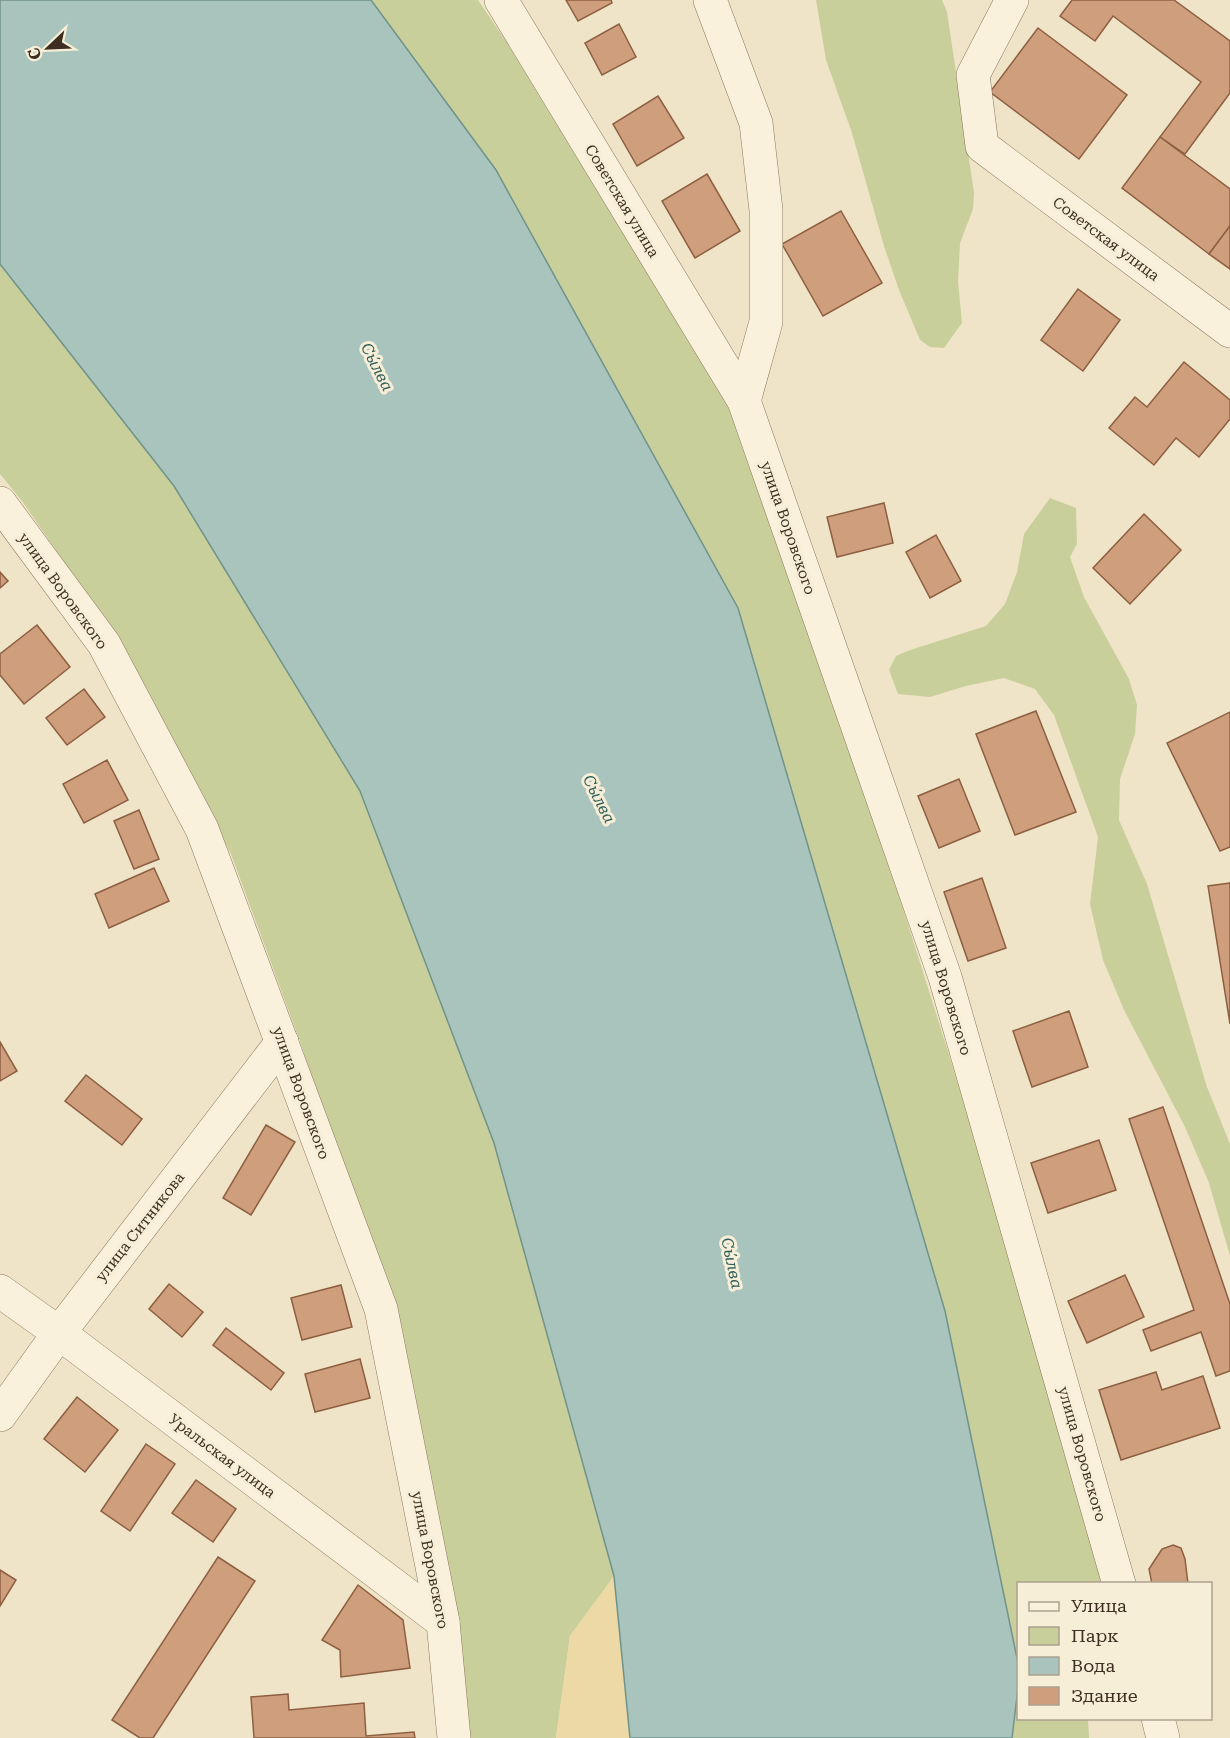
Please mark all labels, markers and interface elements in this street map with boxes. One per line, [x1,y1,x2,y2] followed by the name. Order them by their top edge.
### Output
[18,18,78,78] north arrow
[24,45,46,63] text: С
[581,141,663,261] street label: Советская улица
[1049,193,1163,285] street label: Советская улица
[357,340,397,395] water label: Сы́лва
[757,459,819,597] street label: улица Воровского
[15,529,111,653] street label: улица Воровского
[579,772,619,827] water label: Сы́лва
[917,919,975,1057] street label: улица Воровского
[269,1024,333,1162] street label: улица Воровского
[92,1169,188,1285] street label: улица Ситникова
[717,1236,747,1290] water label: Сы́лва
[1054,1384,1110,1524] street label: улица Воровского
[165,1410,279,1502] street label: Уральская улица
[408,1490,452,1630] street label: улица Воровского
[1017,1582,1212,1720] legend
[1071,1595,1127,1616] text: Улица
[1071,1625,1119,1646] text: Парк
[1071,1655,1115,1676] text: Вода
[1071,1685,1138,1706] text: Здание

